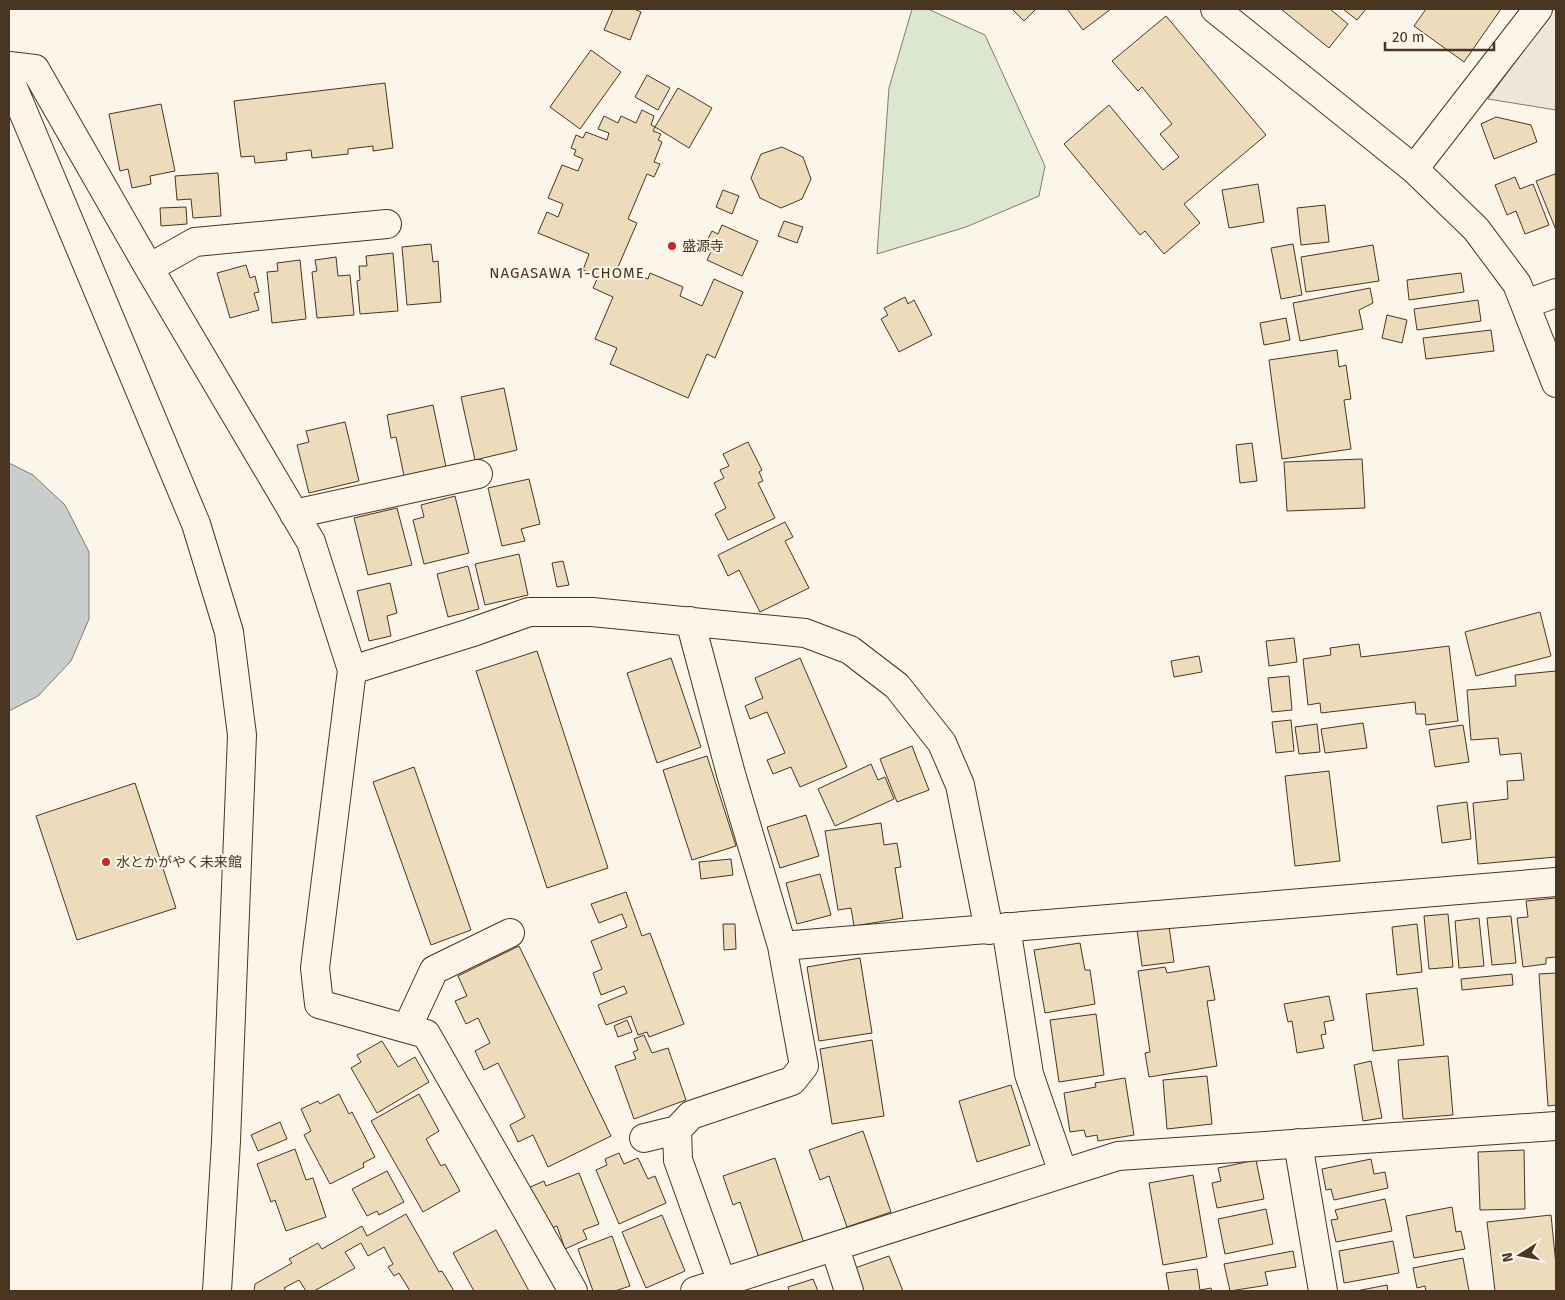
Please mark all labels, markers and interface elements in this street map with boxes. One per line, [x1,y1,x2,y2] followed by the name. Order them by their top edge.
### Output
[1385,20,1494,52] scale bar
[1392,28,1425,46] text: 20 m
[682,238,724,255] place label: 盛源寺
[666,240,678,252] marker: 盛源寺
[489,264,645,282] district label: NAGASAWA 1-CHOME
[116,854,242,871] place label: 水とかがやく未来館
[100,856,112,868] marker: 水とかがやく未来館
[1495,1230,1545,1280] north arrow
[1498,1251,1517,1264] text: N

